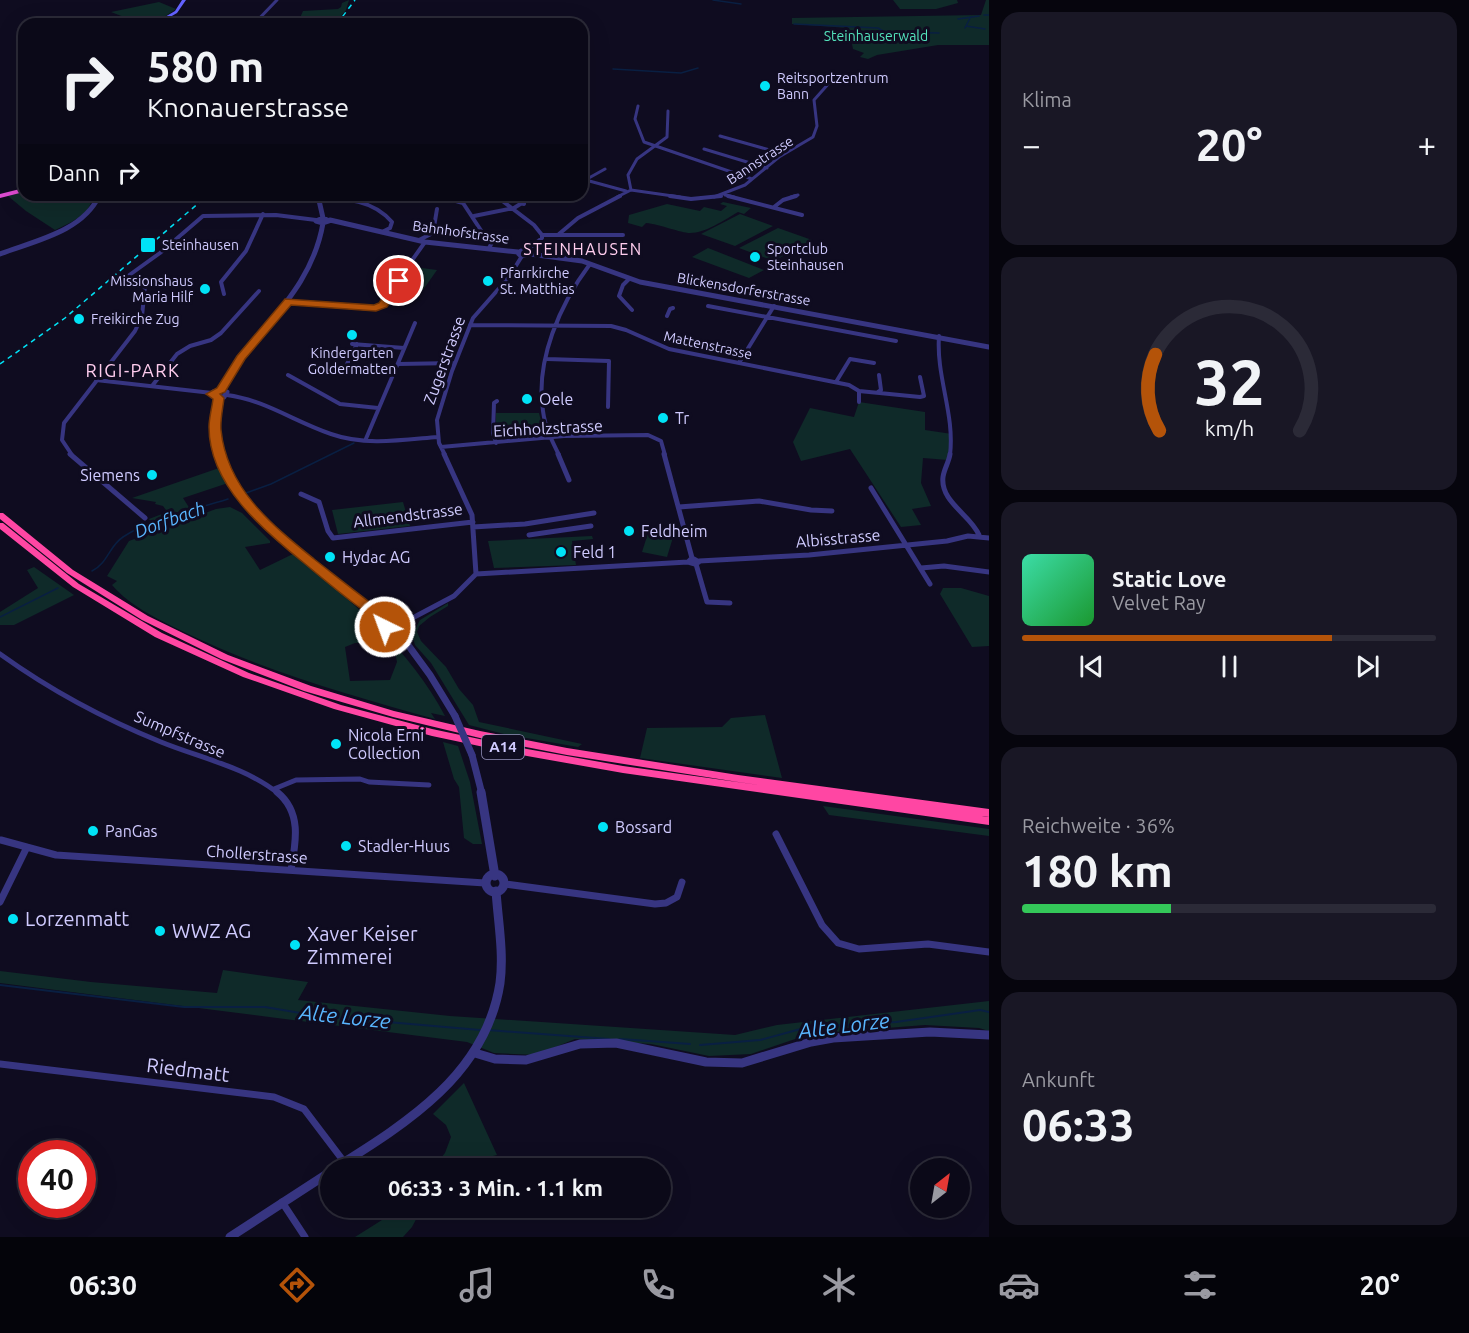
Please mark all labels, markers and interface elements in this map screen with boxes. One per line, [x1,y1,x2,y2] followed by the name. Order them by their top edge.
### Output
[824,28,928,44] park label: Steinhauserwald
[48,42,126,120] icon: right
[147,43,264,90] text: 580 m
[777,70,889,102] place label: Reitsportzentrum Bann
[758,79,772,93] marker: Reitsportzentrum Bann
[1022,88,1072,111] text: Klima
[147,92,349,122] text: Knonauerstrasse
[1196,119,1262,170] text: 20°
[1022,126,1041,163] text: −
[1417,126,1436,163] text: +
[724,133,796,187] street label: Bannstrasse
[112,156,145,189] icon: right
[48,160,100,185] text: Dann
[412,217,510,247] street label: Bahnhofstrasse
[139,236,157,254] marker: Steinhausen
[162,237,239,253] place label: Steinhausen
[523,240,643,258] district label: STEINHAUSEN
[767,241,844,273] place label: Sportclub Steinhausen
[748,250,762,264] marker: Sportclub Steinhausen
[373,255,424,306] pin
[382,264,415,297] icon: arrive
[500,265,575,297] place label: Pfarrkirche St. Matthias
[676,269,812,309] street label: Blickensdorferstrasse
[110,273,194,305] place label: Missionshaus Maria Hilf
[481,274,495,288] marker: Pfarrkirche St. Matthias
[198,282,212,296] marker: Missionshaus Maria Hilf
[91,311,180,327] place label: Freikirche Zug
[72,312,86,326] marker: Freikirche Zug
[420,314,468,406] street label: Zugerstrasse
[345,328,359,342] marker: Kindergarten Goldermatten
[662,328,754,362] street label: Mattenstrasse
[308,345,396,377] place label: Kindergarten Goldermatten
[1194,347,1264,417] text: 32
[86,360,181,380] district label: RIGI-PARK
[539,390,573,408] place label: Oele
[520,392,534,406] marker: Oele
[675,409,689,427] place label: Tr
[656,411,670,425] marker: Tr
[493,416,603,440] street label: Eichholzstrasse
[1204,416,1254,440] text: km/h
[80,466,140,484] place label: Siemens
[145,468,159,482] marker: Siemens
[132,497,208,542] water label: Dorfbach
[352,499,464,531] street label: Allmendstrasse
[641,522,707,540] place label: Feldheim
[622,524,636,538] marker: Feldheim
[795,525,881,551] street label: Albisstrasse
[573,543,616,561] place label: Feld 1
[554,545,568,559] marker: Feld 1
[342,548,410,566] place label: Hydac AG
[323,550,337,564] marker: Hydac AG
[1112,566,1227,591] text: Static Love
[1112,591,1206,614] text: Velvet Ray
[353,595,417,659] position arrow
[1075,650,1108,683] icon: previous
[1213,650,1246,683] icon: pause
[1351,650,1384,683] icon: next
[132,707,228,761] street label: Sumpfstrasse
[348,726,424,762] place label: Nicola Erni Collection
[482,735,524,759] road number: A14
[329,737,343,751] marker: Nicola Erni Collection
[1022,814,1175,837] text: Reichweite · 36%
[615,818,672,836] place label: Bossard
[596,820,610,834] marker: Bossard
[105,822,158,840] place label: PanGas
[86,824,100,838] marker: PanGas
[358,837,450,855] place label: Stadler-Huus
[339,839,353,853] marker: Stadler-Huus
[206,841,308,867] street label: Chollerstrasse
[1022,845,1173,896] text: 180 km
[25,907,129,930] place label: Lorzenmatt
[6,912,20,926] marker: Lorzenmatt
[172,919,251,942] place label: WWZ AG
[307,922,418,968] place label: Xaver Keiser Zimmerei
[153,924,167,938] marker: WWZ AG
[288,938,302,952] marker: Xaver Keiser Zimmerei
[297,999,392,1033] water label: Alte Lorze
[796,1007,891,1043] water label: Alte Lorze
[145,1053,231,1086] street label: Riedmatt
[1022,1068,1095,1091] text: Ankunft
[1022,1099,1135,1150] text: 06:33
[18,1140,96,1218] speed limit sign: 40
[910,1158,970,1218] north arrow
[910,1158,970,1218] map controls
[388,1175,603,1200] text: 06:33 · 3 Min. · 1.1 km
[276,1264,318,1306] icon: directions
[456,1264,498,1306] icon: music
[637,1264,679,1306] icon: phone
[818,1264,860,1306] icon: climate
[998,1264,1040,1306] icon: car
[1179,1264,1221,1306] icon: filters
[69,1270,137,1300] text: 06:30
[1360,1270,1400,1300] text: 20°

